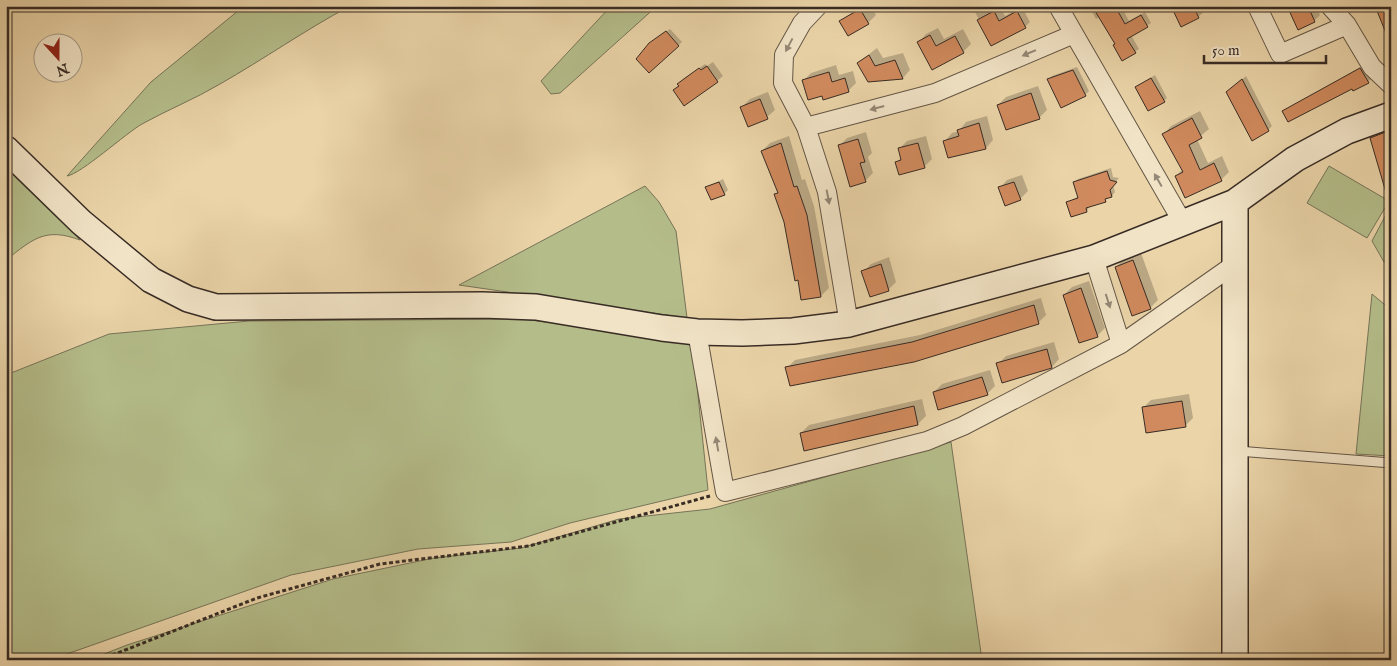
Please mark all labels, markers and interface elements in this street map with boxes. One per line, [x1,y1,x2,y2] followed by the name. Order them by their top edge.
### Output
[32,32,82,82] north arrow
[1204,32,1327,64] scale bar
[785,38,793,53] one-way arrow
[1212,41,1240,60] text: 50 m
[1022,50,1037,57] one-way arrow
[53,58,72,80] text: N
[869,105,884,113] one-way arrow
[1154,174,1163,187] one-way arrow
[824,190,832,206] one-way arrow
[1104,294,1112,309] one-way arrow
[713,437,721,452] one-way arrow

